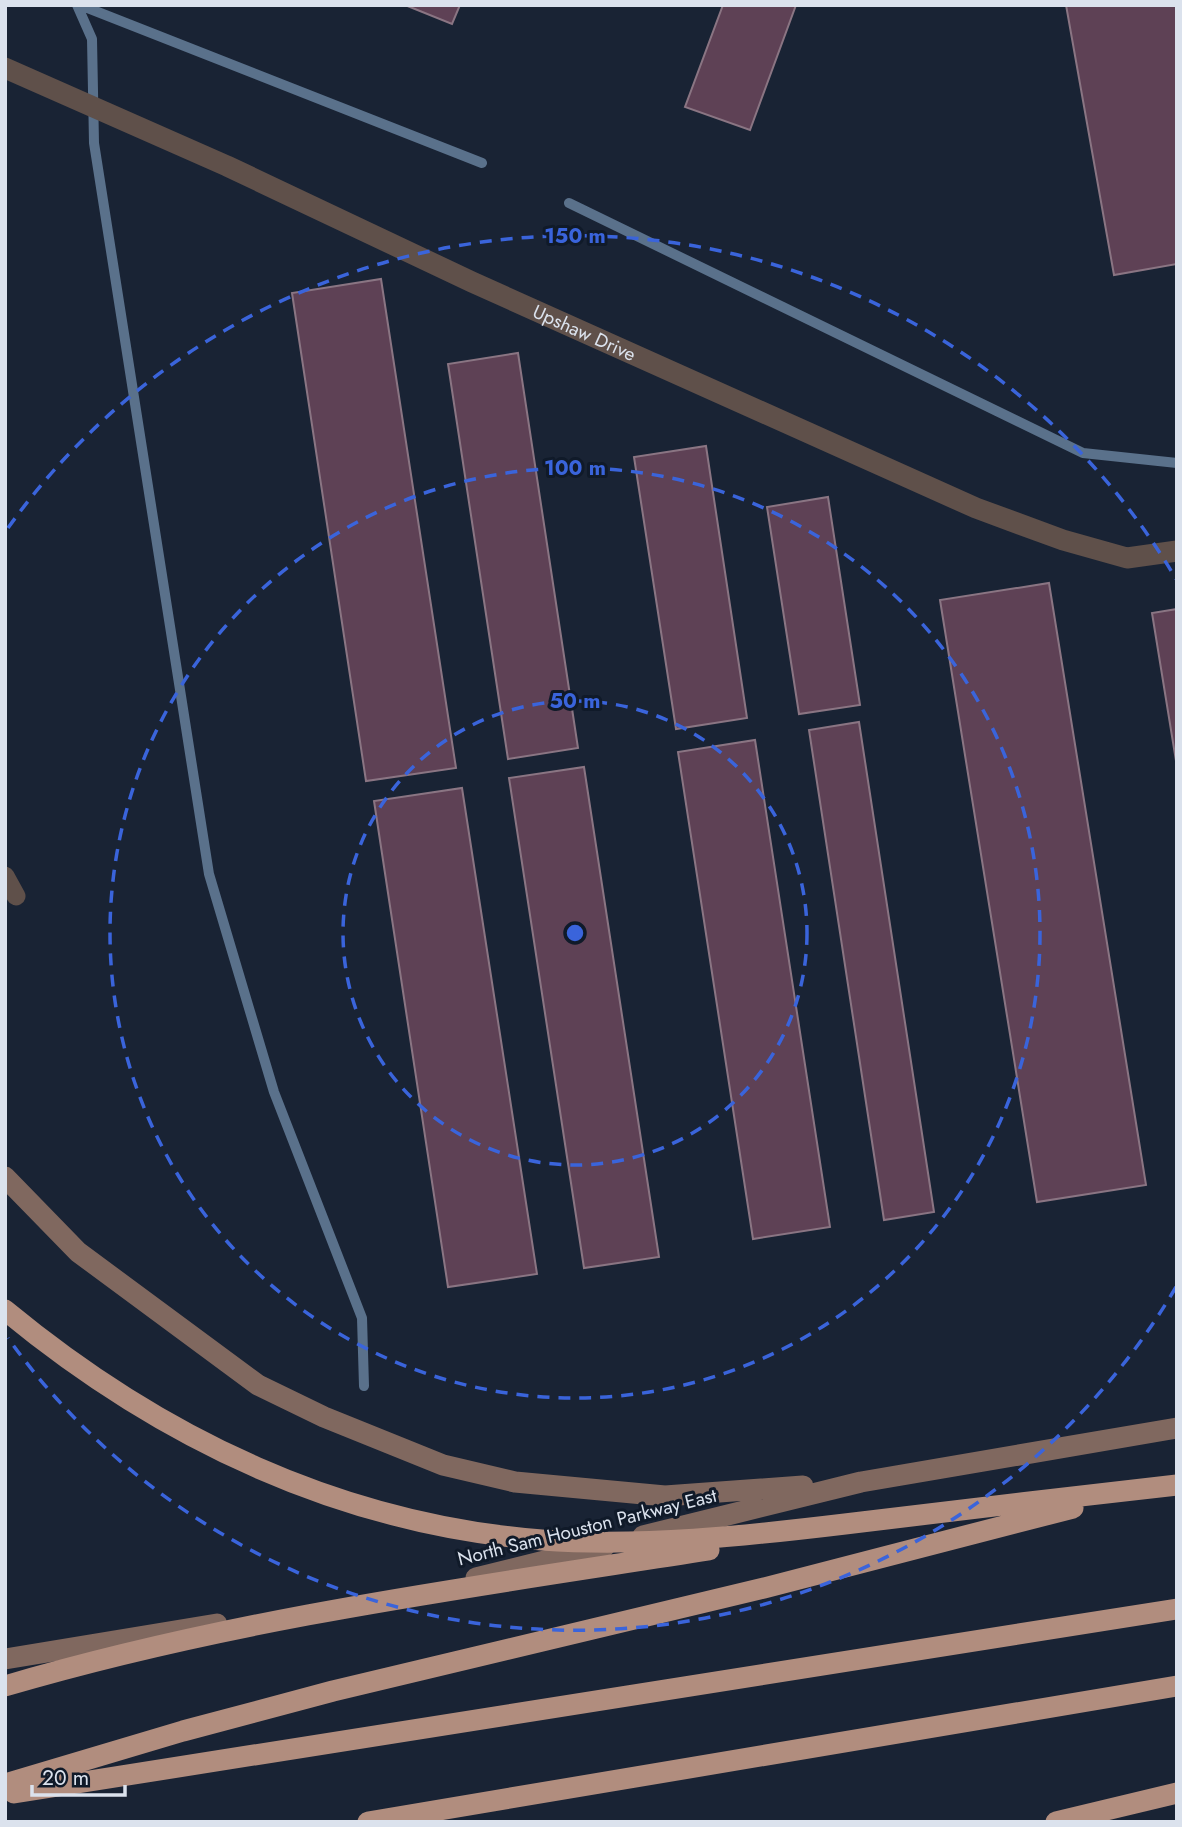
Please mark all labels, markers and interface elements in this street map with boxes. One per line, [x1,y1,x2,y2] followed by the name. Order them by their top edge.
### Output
[544,221,606,251] text: 150 m
[529,298,641,367] street label: Upshaw Drive
[544,453,606,483] text: 100 m
[550,686,600,716] text: 50 m
[563,921,587,945] centre of rings
[455,1482,720,1572] street label: North Sam Houston Parkway East
[32,1754,124,1798] scale bar
[42,1763,89,1793] text: 20 m

